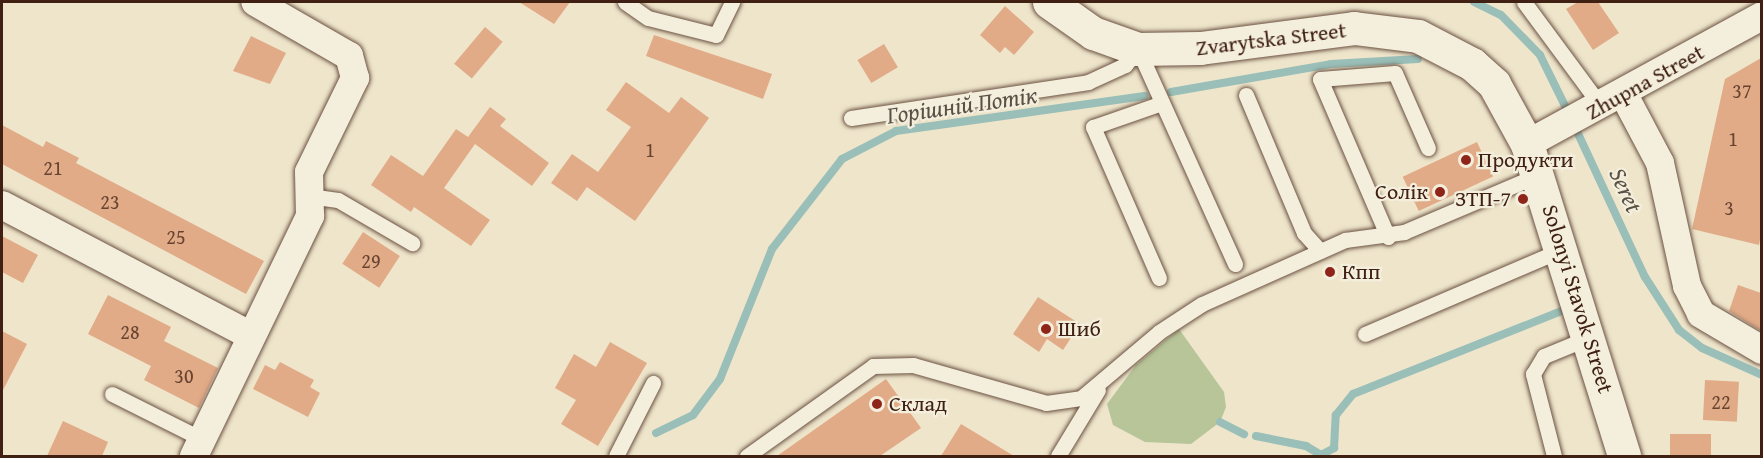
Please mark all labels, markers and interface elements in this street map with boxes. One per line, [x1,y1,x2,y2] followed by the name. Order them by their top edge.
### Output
[1194,17,1348,61] street label: Zvarytska Street
[1581,39,1709,125] street label: Zhupna Street
[1732,78,1752,102] house number: 37
[885,80,1039,130] water label: Горішній Потік
[1728,126,1738,150] house number: 1
[645,137,655,161] house number: 1
[1478,147,1574,173] place label: Продукти
[1459,153,1473,167] marker: Продукти
[43,155,63,179] house number: 21
[1603,163,1649,217] water label: Seret
[1375,179,1428,205] place label: Солік
[1433,185,1447,199] marker: Солік
[1455,186,1511,212] place label: ЗТП-7
[100,189,120,213] house number: 23
[1516,192,1530,206] marker: ЗТП-7
[1724,195,1734,219] house number: 3
[1537,202,1619,396] street label: Solonyi Stavok Street
[166,224,186,248] house number: 25
[361,248,381,272] house number: 29
[1342,259,1380,285] place label: Кпп
[1323,265,1337,279] marker: Кпп
[1058,316,1101,342] place label: Шиб
[120,319,140,343] house number: 28
[1039,322,1053,336] marker: Шиб
[174,363,194,387] house number: 30
[1711,389,1731,413] house number: 22
[889,391,947,417] place label: Склад
[870,397,884,411] marker: Склад

